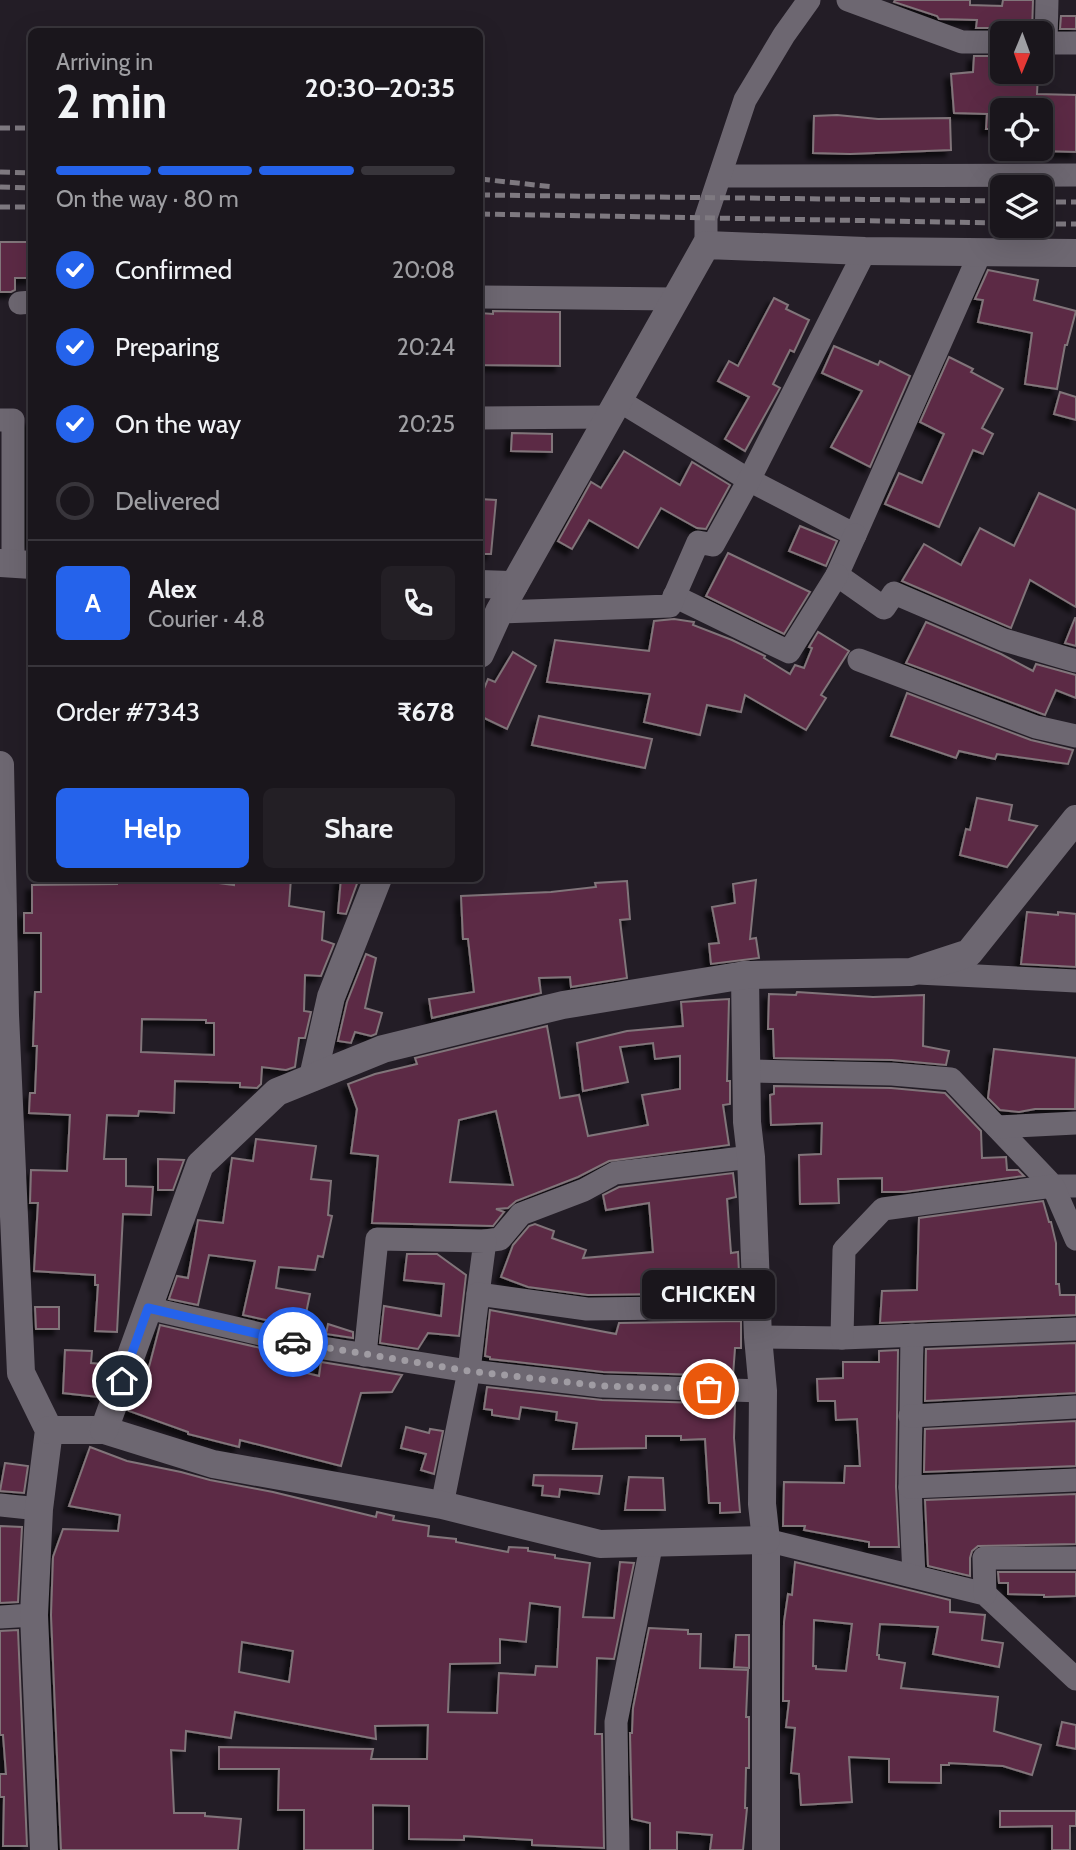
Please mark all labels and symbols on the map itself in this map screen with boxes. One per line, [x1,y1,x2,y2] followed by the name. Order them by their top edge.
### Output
[990,21,1054,84] north arrow
[642,1270,776,1319] callout: CHICKEN
[258,1307,328,1377] courier
[92,1351,152,1411] pin
[679,1359,739,1419] pin

